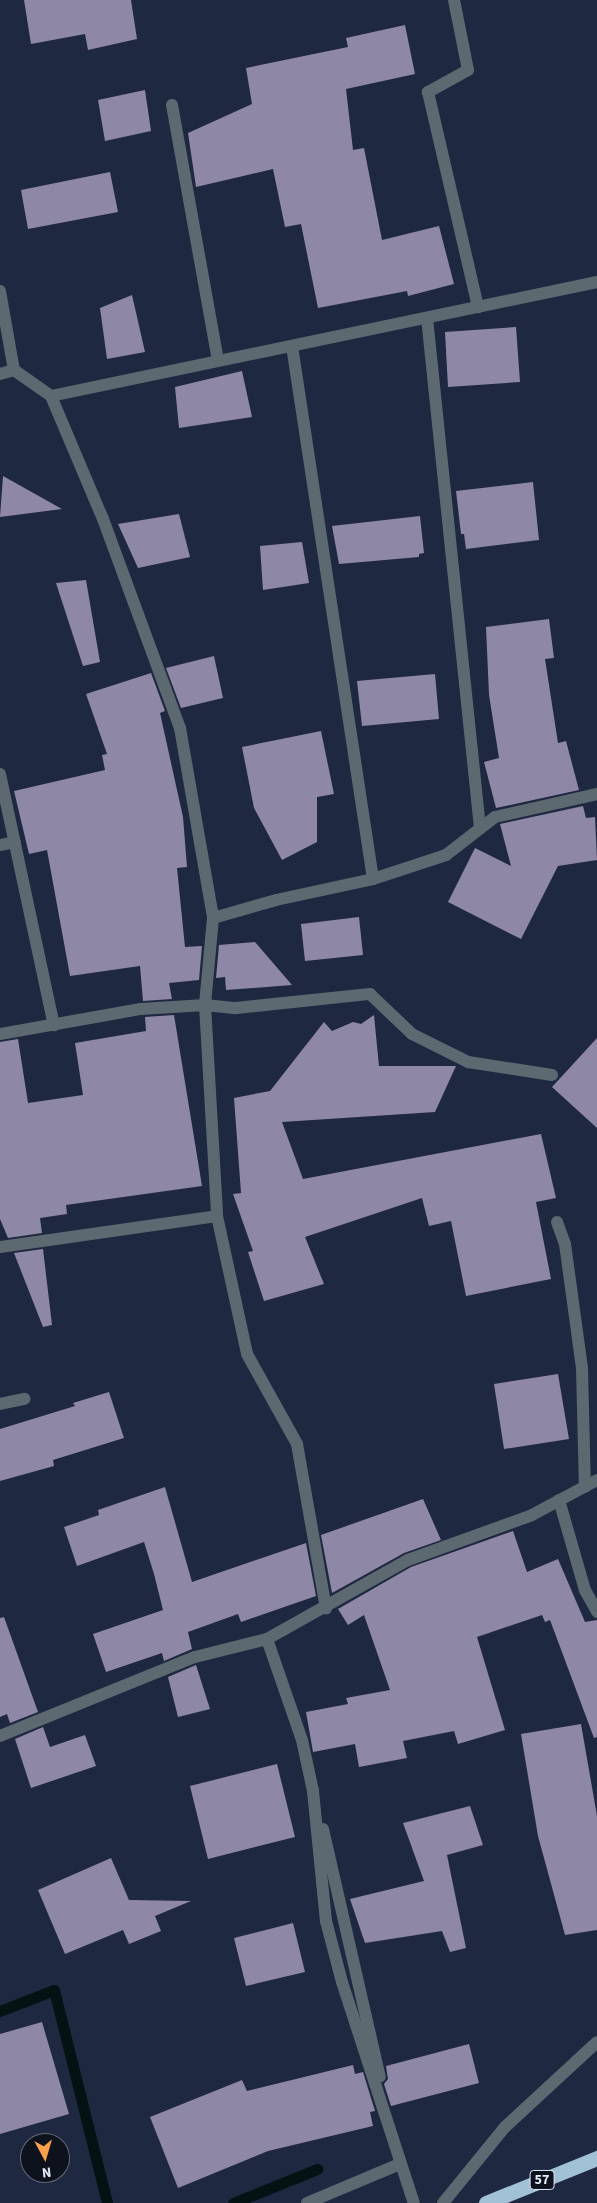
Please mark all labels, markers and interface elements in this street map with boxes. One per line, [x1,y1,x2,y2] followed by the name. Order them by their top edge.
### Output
[20,2133,70,2183] north arrow
[41,2161,52,2182] text: N
[530,2168,554,2192] road number: 57

